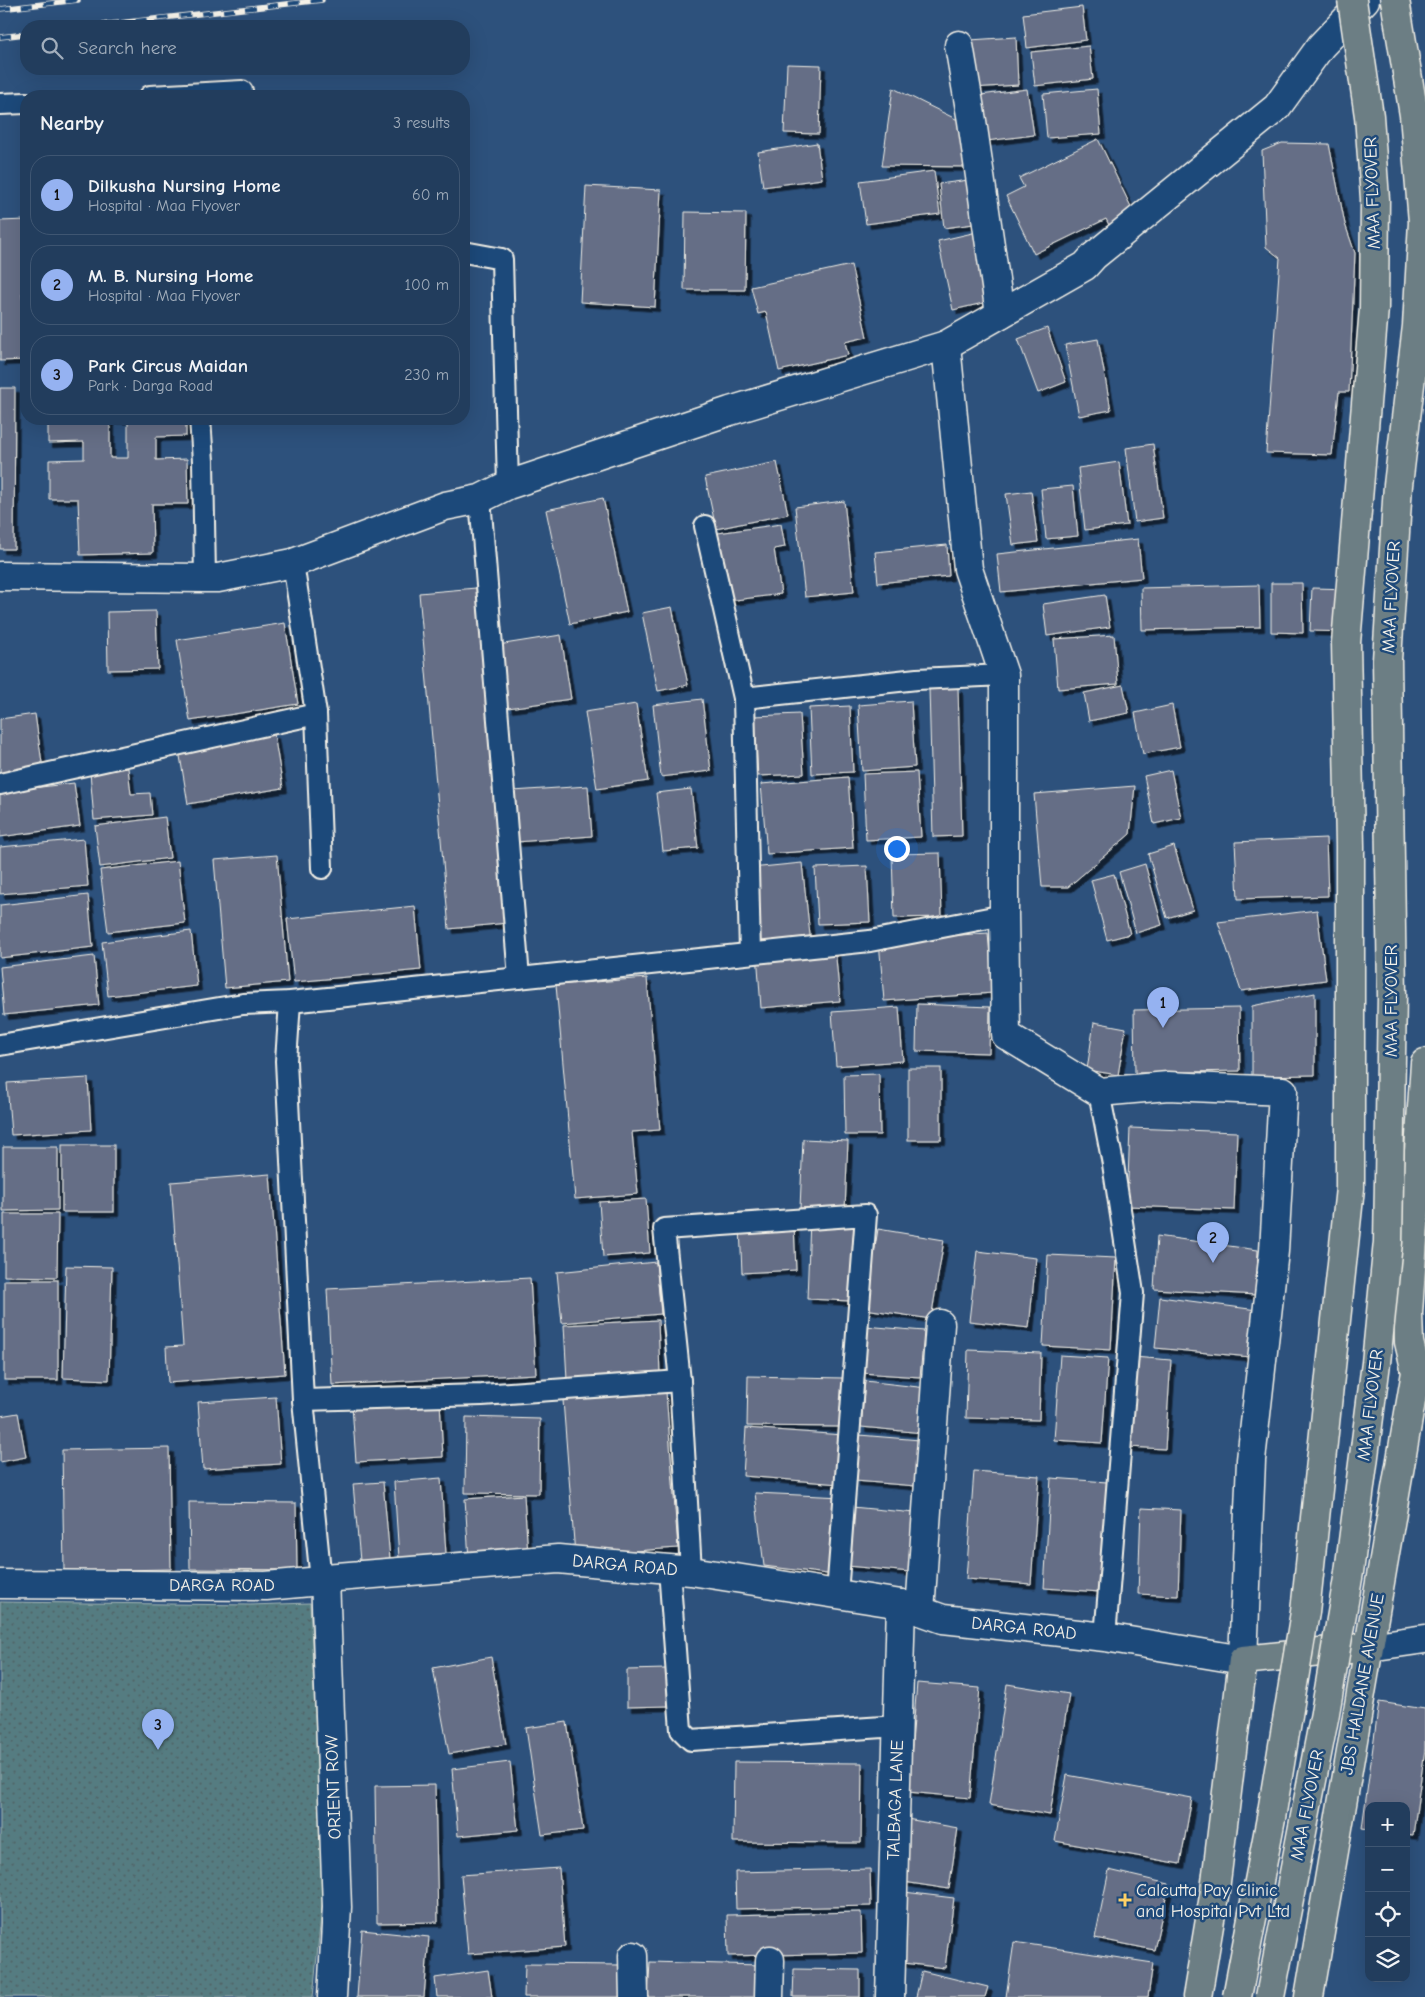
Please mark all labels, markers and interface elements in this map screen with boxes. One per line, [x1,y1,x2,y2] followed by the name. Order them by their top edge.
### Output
[20,20,470,75] search box
[38,34,66,62] icon: search
[78,37,177,59] text: Search here
[40,111,104,135] text: Nearby
[393,114,450,132] text: 3 results
[1360,136,1385,249] street label: MAA FLYOVER
[88,175,280,197] text: Dilkusha Nursing Home
[54,186,60,204] text: 1
[412,186,449,204] text: 60 m
[88,197,240,215] text: Hospital · Maa Flyover
[88,265,253,287] text: M. B. Nursing Home
[53,276,61,294] text: 2
[405,276,449,294] text: 100 m
[88,287,240,305] text: Hospital · Maa Flyover
[88,355,248,377] text: Park Circus Maidan
[53,366,61,384] text: 3
[404,366,449,384] text: 230 m
[88,377,213,395] text: Park · Darga Road
[1378,540,1405,654] street label: MAA FLYOVER
[884,836,910,862] your location
[1381,945,1402,1057] street label: MAA FLYOVER
[1147,987,1179,1028] pin: 1
[1197,1222,1229,1263] pin: 2
[1353,1348,1388,1462] street label: MAA FLYOVER
[571,1550,679,1581] street label: DARGA ROAD
[169,1575,275,1596] street label: DARGA ROAD
[1336,1592,1389,1776] street label: JBS HALDANE AVENUE
[970,1613,1078,1644] street label: DARGA ROAD
[142,1709,174,1750] pin: 3
[321,1734,346,1840] street label: ORIENT ROW
[883,1739,908,1861] street label: TALBAGA LANE
[1286,1748,1329,1862] street label: MAA FLYOVER
[1365,1802,1410,1982] map controls
[1365,1802,1410,1847] button: +
[1365,1847,1410,1892] button: −
[1136,1880,1290,1922] place label: Calcutta Pay Clinic and Hospital Pvt Ltd
[1365,1892,1410,1937] button: locate
[1118,1893,1132,1907] marker: Calcutta Pay Clinic and Hospital Pvt Ltd
[1365,1937,1410,1982] button: layers

